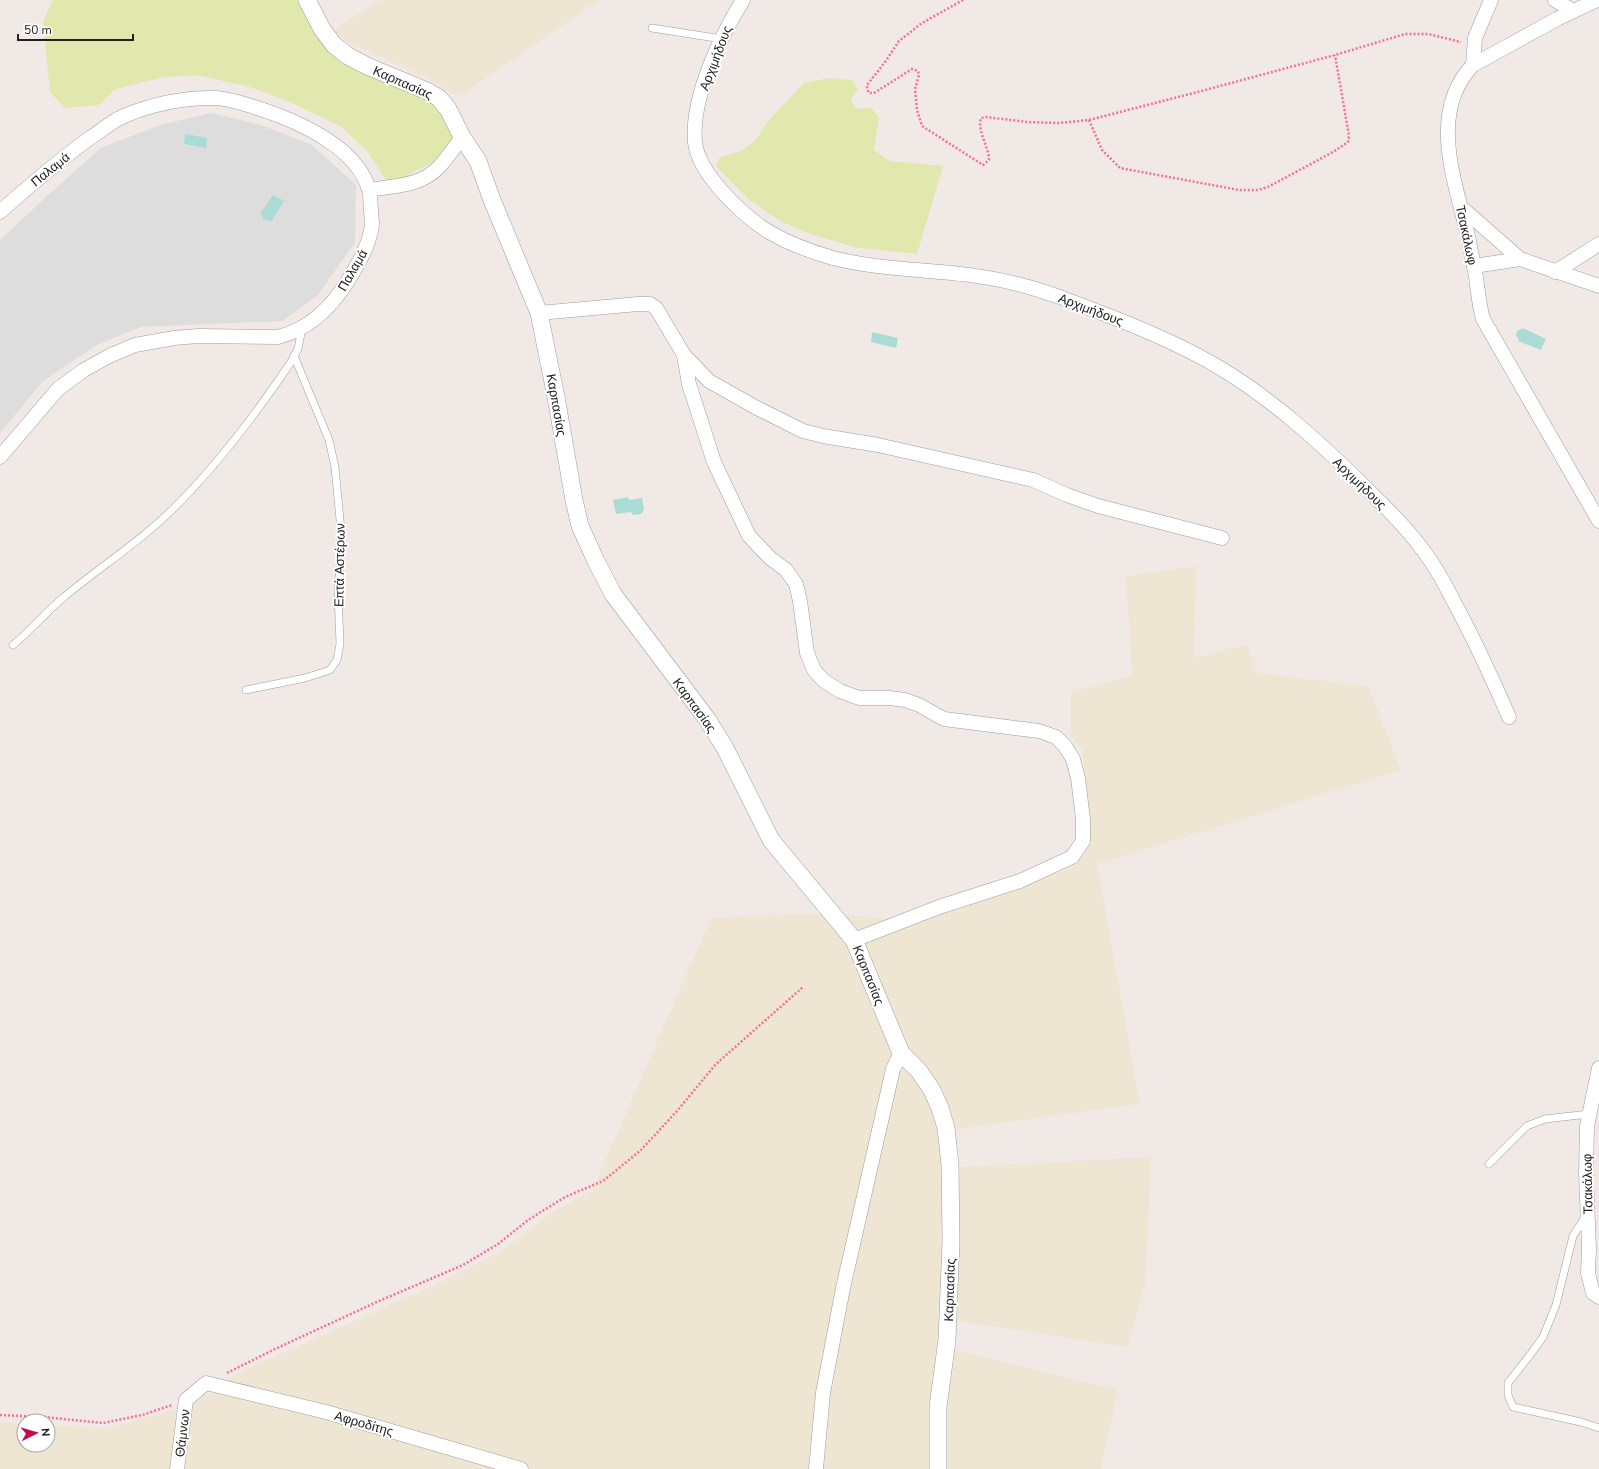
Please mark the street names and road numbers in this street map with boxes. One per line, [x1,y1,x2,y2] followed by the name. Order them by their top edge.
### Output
[695,23,737,93] street label: Αρχιμήδους
[370,62,435,104] street label: Καρπασίας
[27,148,74,191] street label: Παλαμά
[1451,204,1481,267] street label: Τσακάλωφ
[334,246,372,295] street label: Παλαμά
[1056,289,1126,331] street label: Αρχιμήδους
[542,372,570,438] street label: Καρπασίας
[1329,454,1390,514] street label: Αρχιμήδους
[330,523,350,607] street label: Επτά Αστέρων
[668,675,720,736] street label: Καρπασίας
[848,943,888,1008] street label: Καρπασίας
[1578,1153,1598,1215] street label: Τσακάλωφ
[940,1258,960,1322] street label: Καρπασίας
[332,1407,395,1441] street label: Αφροδίτης
[171,1408,195,1458] street label: Θάμνων

